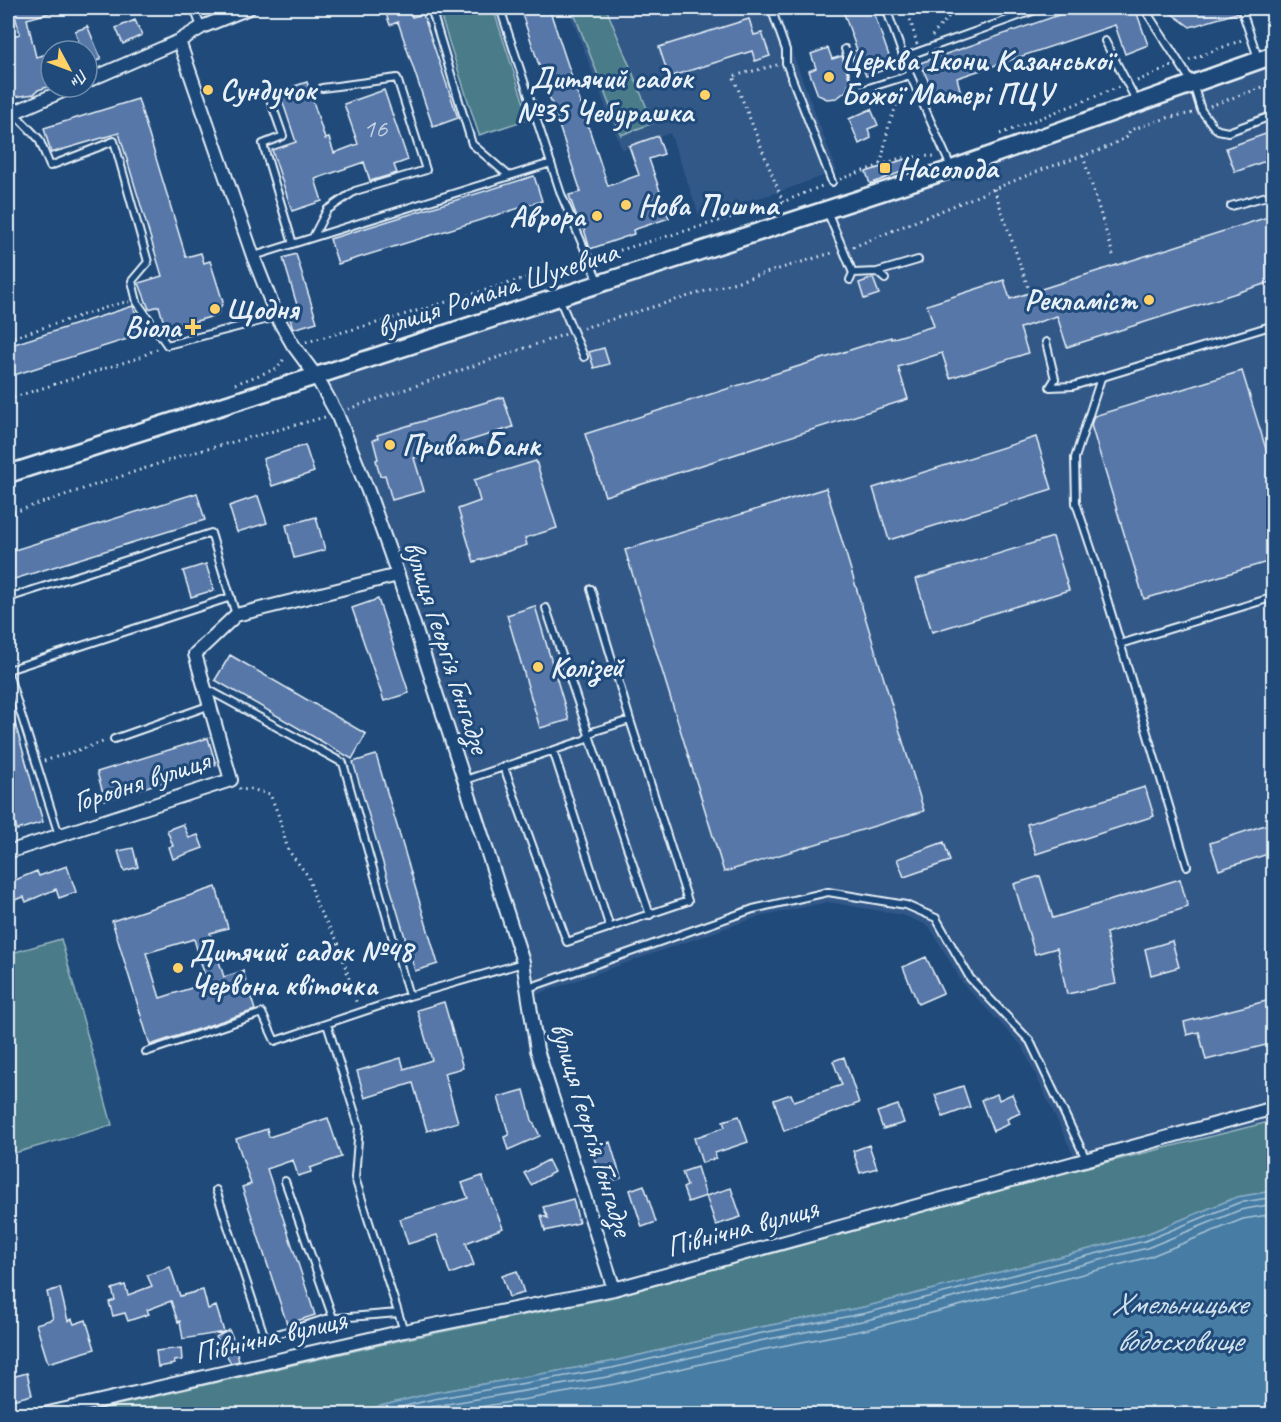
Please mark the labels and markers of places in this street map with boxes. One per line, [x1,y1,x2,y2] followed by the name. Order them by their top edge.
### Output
[841,41,1118,113] place label: Церква Ікони Казанської Божої Матері ПЦУ
[516,59,696,132] place label: Дитячий садок №35 Чебурашка
[822,70,836,84] marker: Церква Ікони Казанської Божої Матері ПЦУ
[220,71,319,110] place label: Сундучок
[201,83,215,97] marker: Сундучок
[698,88,712,102] marker: Дитячий садок №35 Чебурашка
[897,149,1000,187] place label: Насолода
[878,161,892,175] marker: Насолода
[638,186,781,224] place label: Нова Пошта
[510,197,587,235] place label: Аврора
[619,198,633,212] marker: Нова Пошта
[590,209,604,223] marker: Аврора
[1025,281,1139,319] place label: Рекламіст
[227,290,301,328] place label: Щодня
[1142,293,1156,307] marker: Рекламіст
[208,302,222,316] marker: Щодня
[125,308,183,346] place label: Віола
[186,320,200,334] marker: Віола
[402,426,542,464] place label: ПриватБанк
[383,438,397,452] marker: ПриватБанк
[550,648,625,687] place label: Колізей
[531,660,545,674] marker: Колізей
[190,932,416,1004] place label: Дитячий садок №48 Червона квіточка
[171,961,185,975] marker: Дитячий садок №48 Червона квіточка

